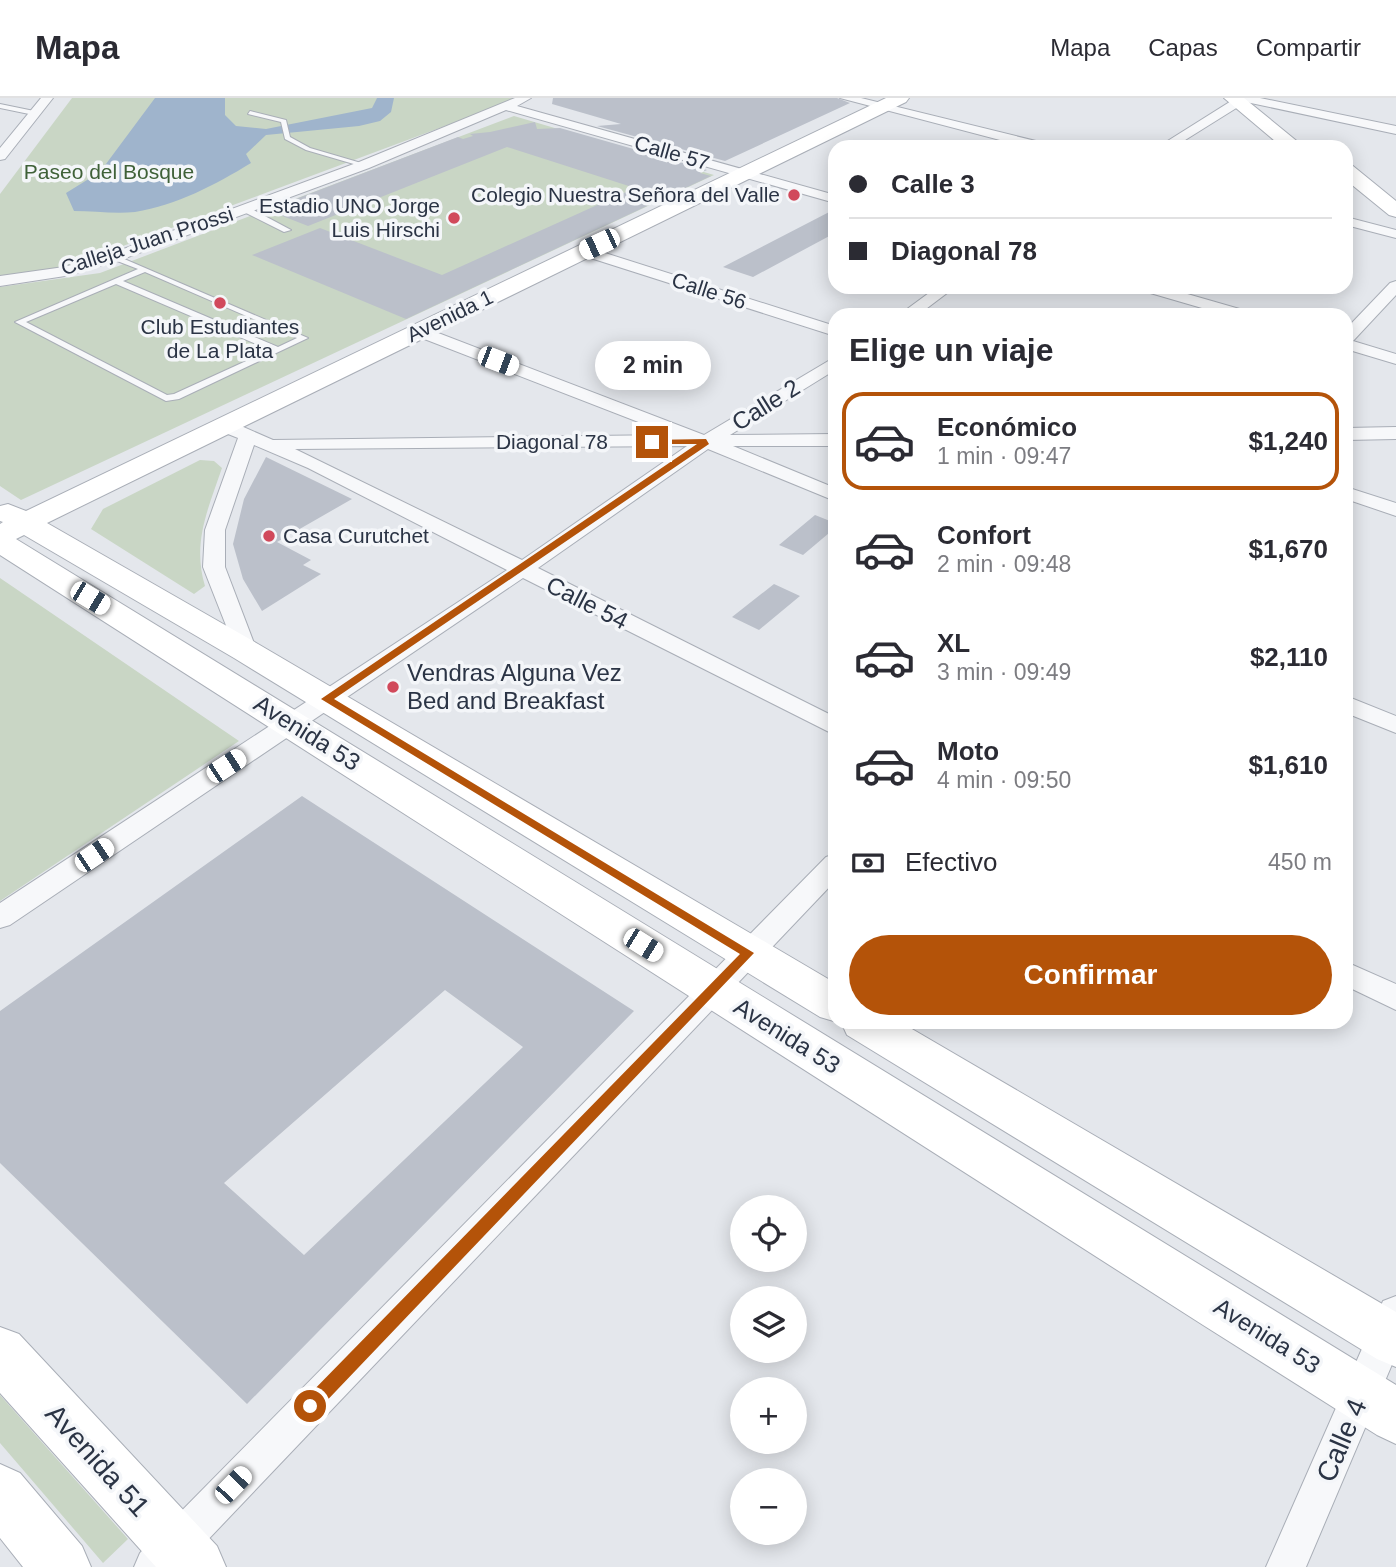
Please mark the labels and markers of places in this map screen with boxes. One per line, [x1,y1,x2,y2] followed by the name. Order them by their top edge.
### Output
[471,183,780,206] place label: Colegio Nuestra Señora del Valle
[786,187,802,203] marker: Colegio Nuestra Señora del Valle
[259,194,440,241] place label: Estadio UNO Jorge Luis Hirschi
[446,210,462,226] marker: Estadio UNO Jorge Luis Hirschi
[212,295,228,311] marker: Club Estudiantes de La Plata
[141,315,299,362] place label: Club Estudiantes de La Plata
[283,524,429,547] place label: Casa Curutchet
[261,528,277,544] marker: Casa Curutchet
[407,659,622,714] place label: Vendras Alguna Vez Bed and Breakfast
[385,679,401,695] marker: Vendras Alguna Vez Bed and Breakfast

